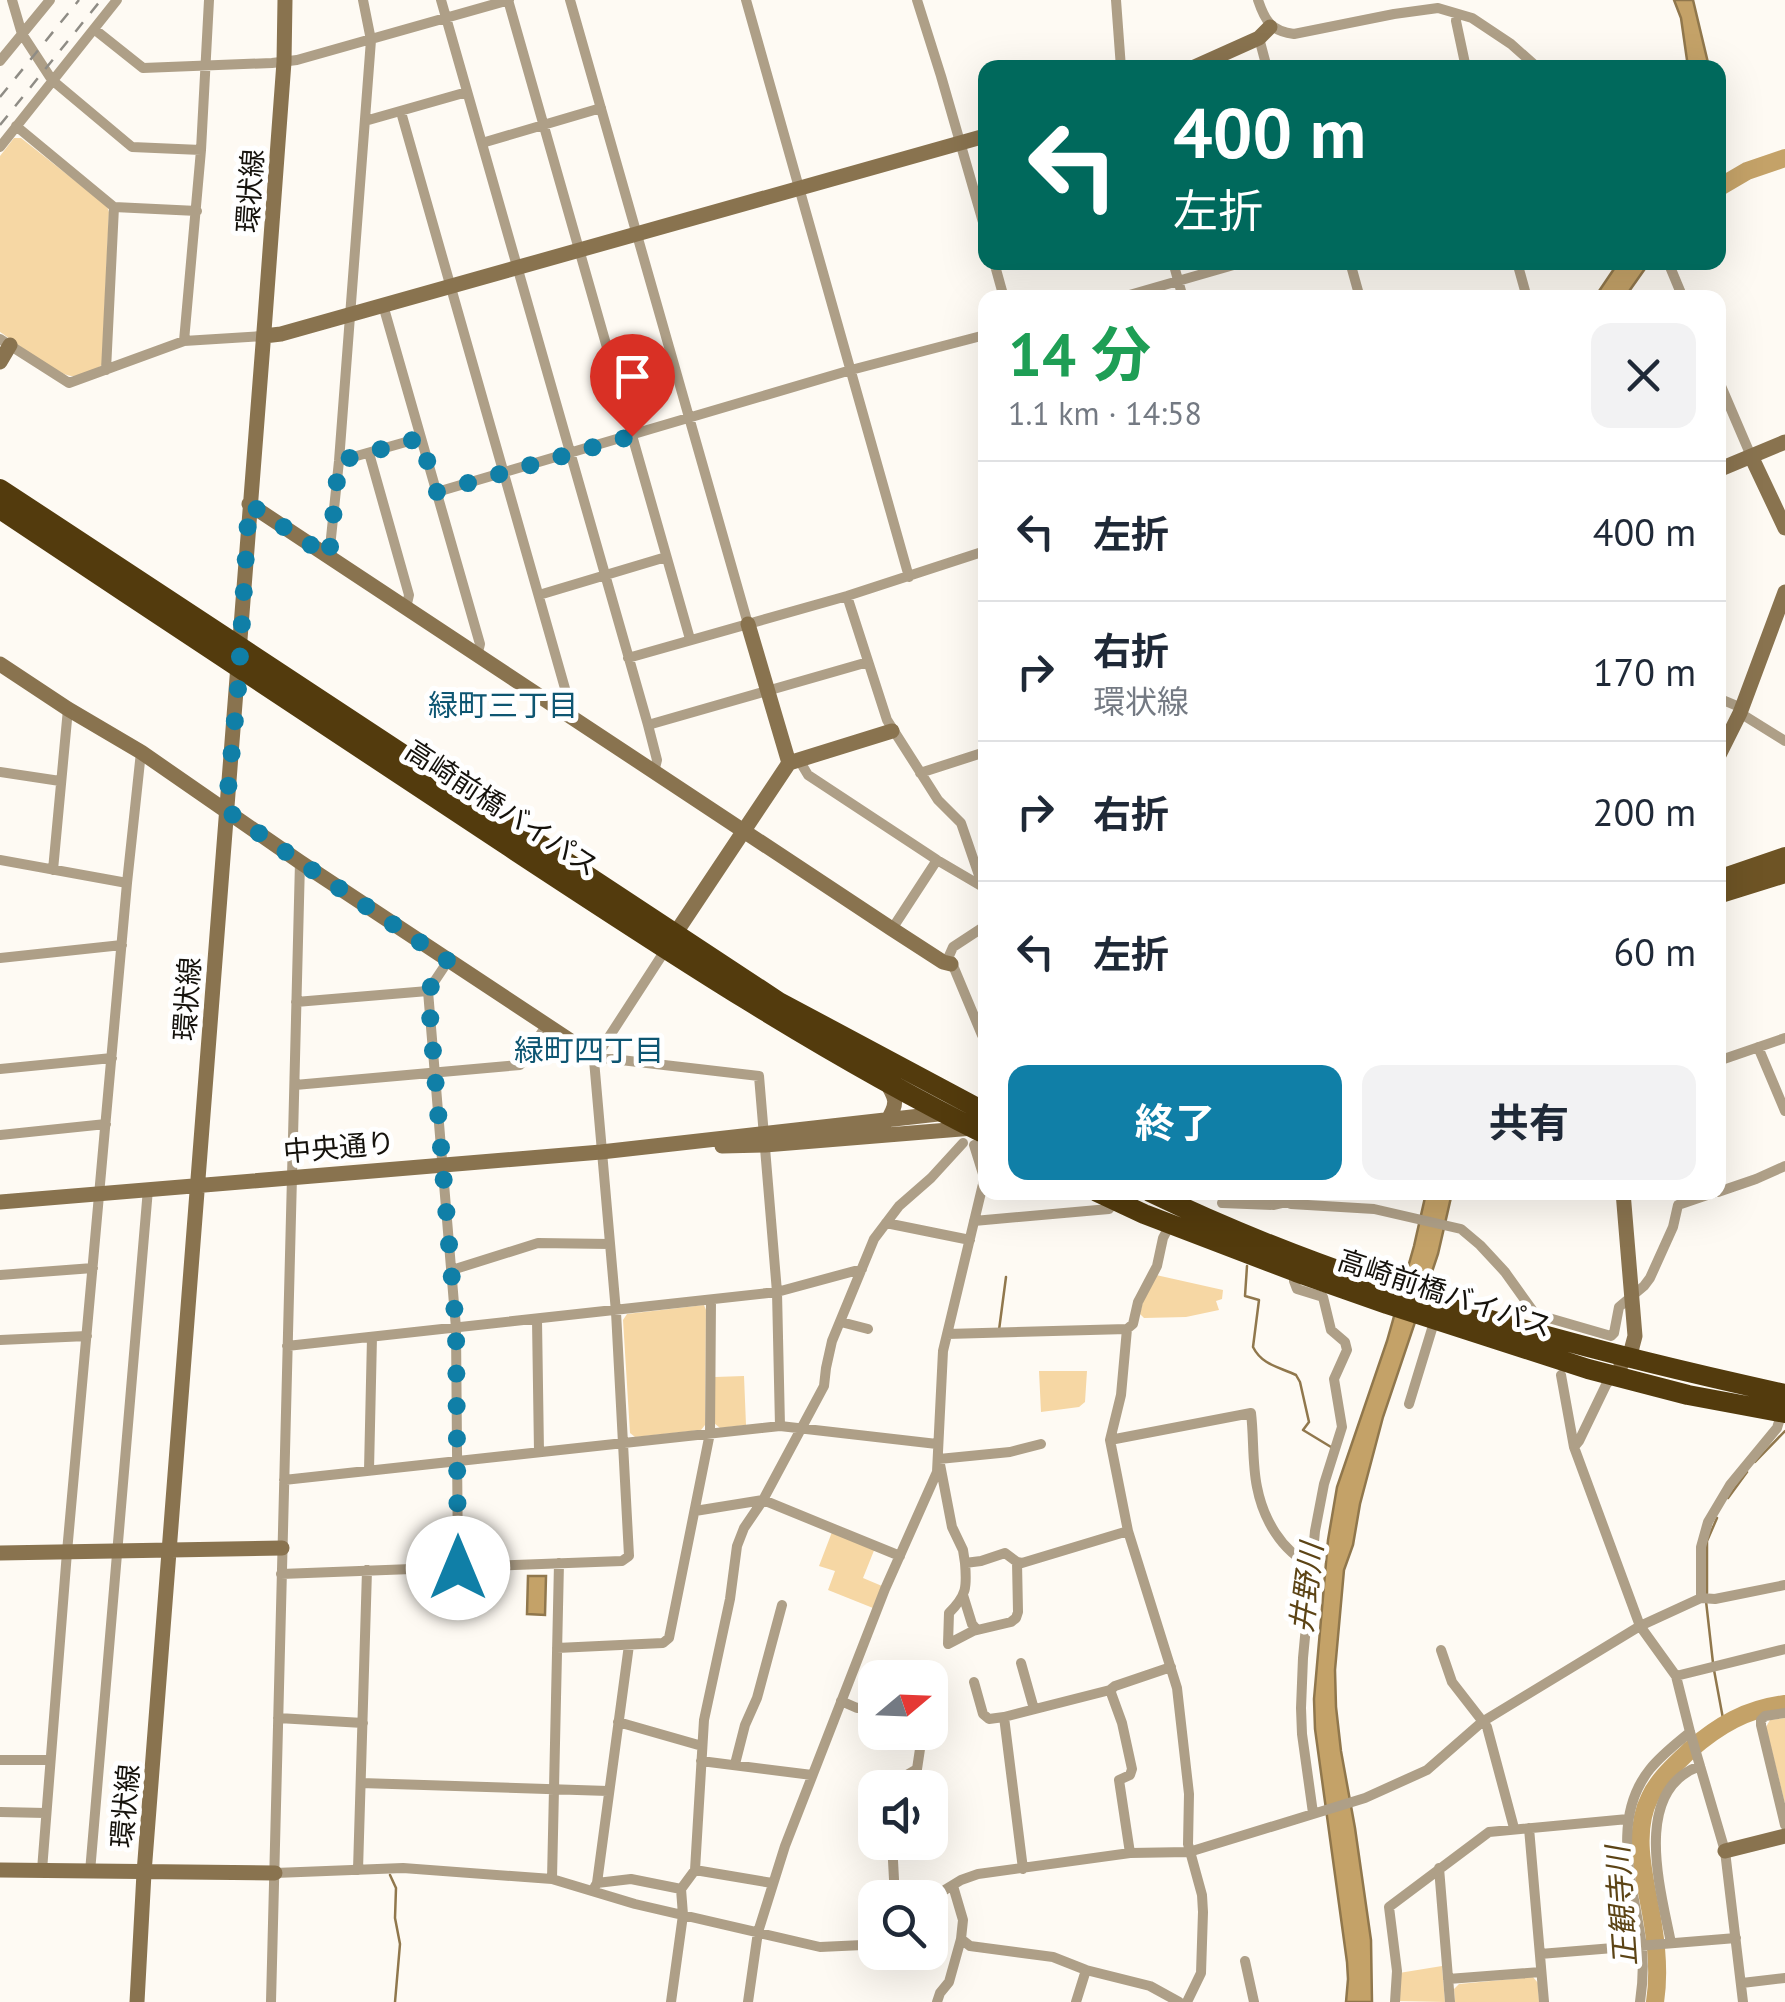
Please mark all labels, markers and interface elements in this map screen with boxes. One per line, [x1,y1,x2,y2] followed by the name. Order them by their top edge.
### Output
[1173,87,1366,177] text: 400 m
[1008,100,1138,230] icon: left
[228,148,271,234] street label: 環状線
[1173,181,1263,239] text: 左折
[1008,315,1151,393] text: 14 分
[1591,323,1696,428] button: close
[590,334,675,437] pin
[605,349,660,404] icon: arrive
[1008,392,1202,434] text: 1.1 km · 14:58
[1008,504,1063,559] icon: left
[1593,507,1696,556] text: 400 m
[1093,509,1169,558] text: 左折
[1093,626,1169,675] text: 右折
[1008,644,1063,699] icon: right
[1593,647,1696,696] text: 170 m
[1093,680,1189,722] text: 環状線
[428,685,578,724] district label: 緑町三丁目
[398,731,606,884] street label: 高崎前橋バイパス
[1008,784,1063,839] icon: right
[1593,787,1696,836] text: 200 m
[1093,789,1169,838] text: 右折
[1008,924,1063,979] icon: left
[1614,927,1696,976] text: 60 m
[1093,929,1169,978] text: 左折
[165,956,208,1042] street label: 環状線
[514,1030,664,1069] district label: 緑町四丁目
[1008,1065,1342,1180] button: 終了
[1362,1065,1696,1180] button: 共有
[282,1123,396,1170] street label: 中央通り
[1333,1240,1557,1345] street label: 高崎前橋バイパス
[406,1516,510,1620] position arrow
[1281,1538,1331,1635] water label: 井野川
[858,1660,948,1750] north arrow
[858,1660,948,1970] map controls
[102,1762,147,1849] street label: 環状線
[858,1770,948,1860] button: sound
[1597,1842,1644,1967] water label: 正観寺川
[858,1880,948,1970] button: search

